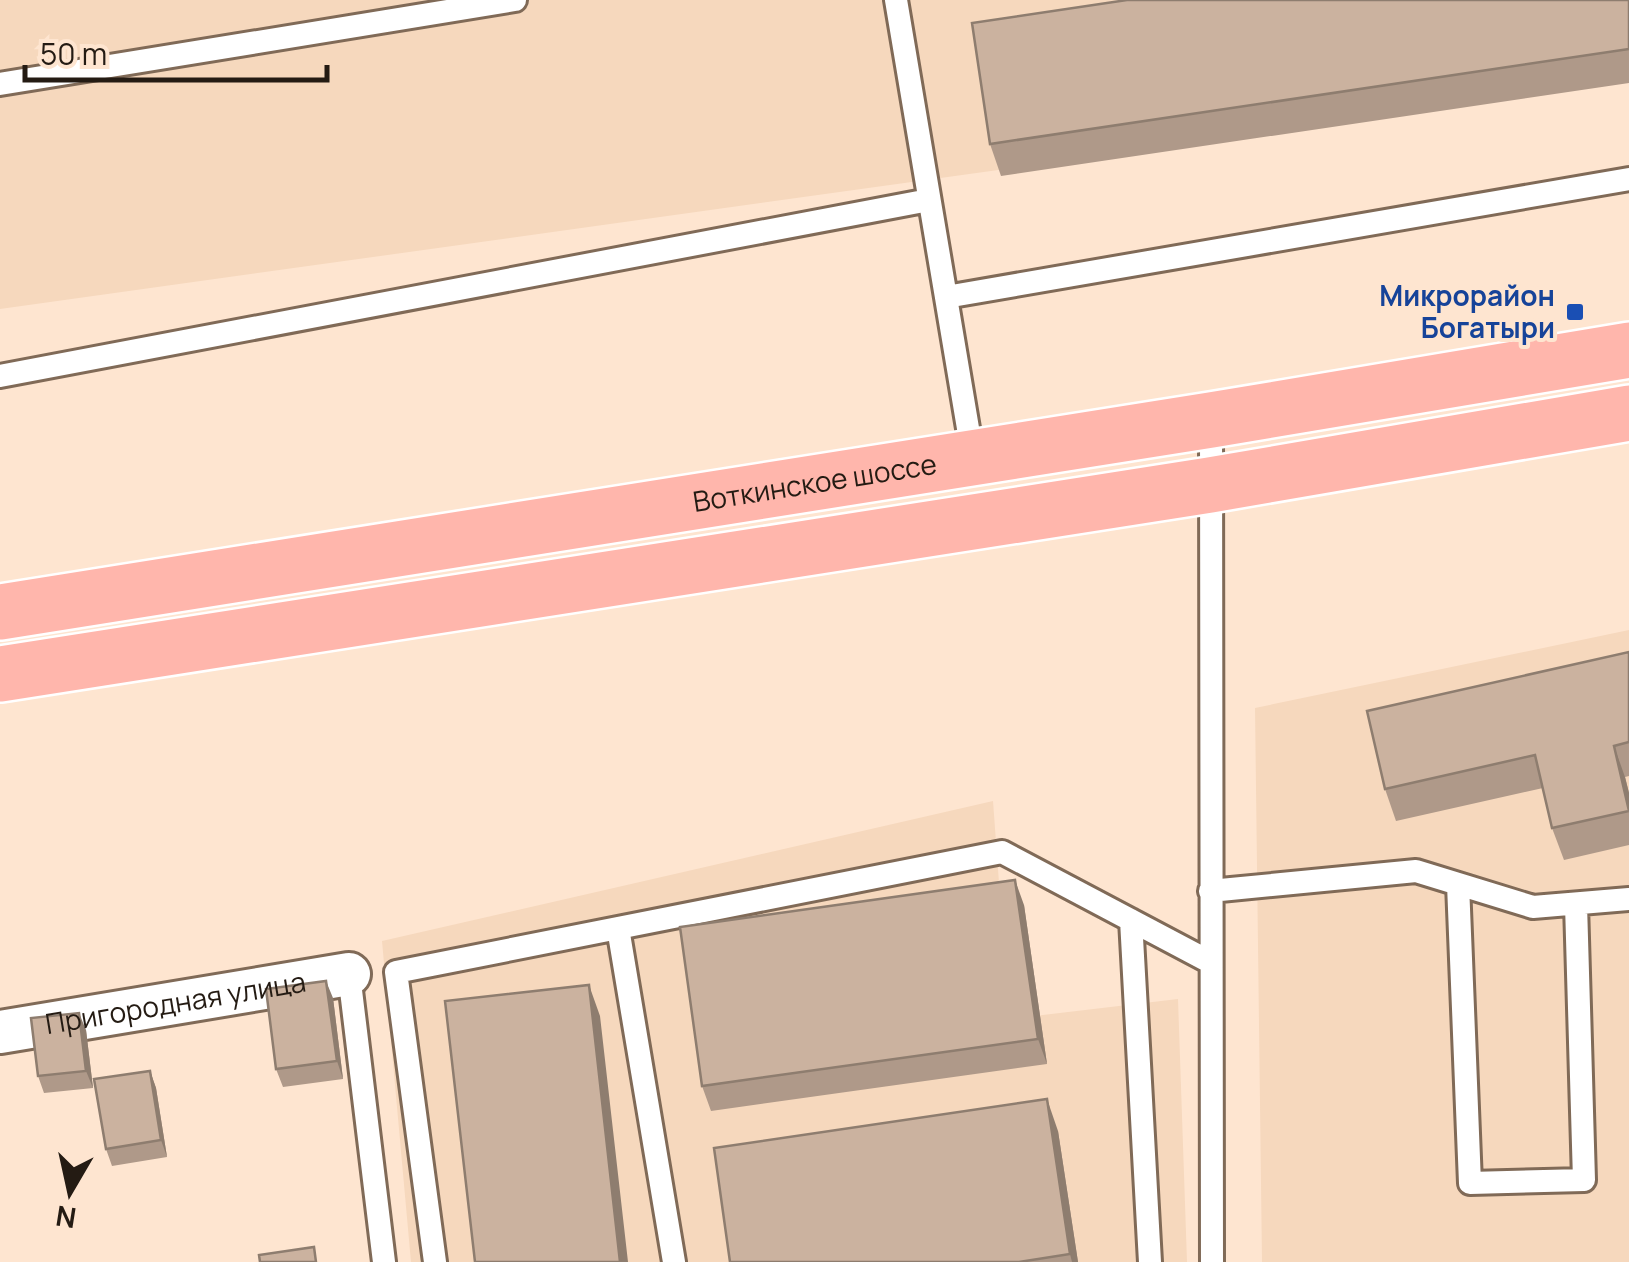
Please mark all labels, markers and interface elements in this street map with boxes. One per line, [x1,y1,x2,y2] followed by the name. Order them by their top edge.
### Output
[25,20,328,82] scale bar
[40,33,107,74] text: 50 m
[1379,276,1555,346] place label: Микрорайон Богатыри
[1564,301,1586,323] marker: Микрорайон Богатыри
[690,444,939,520] street label: Воткинское шоссе
[42,961,308,1042] street label: Пригородная улица
[20,1142,120,1242] north arrow
[53,1197,79,1238] text: N

